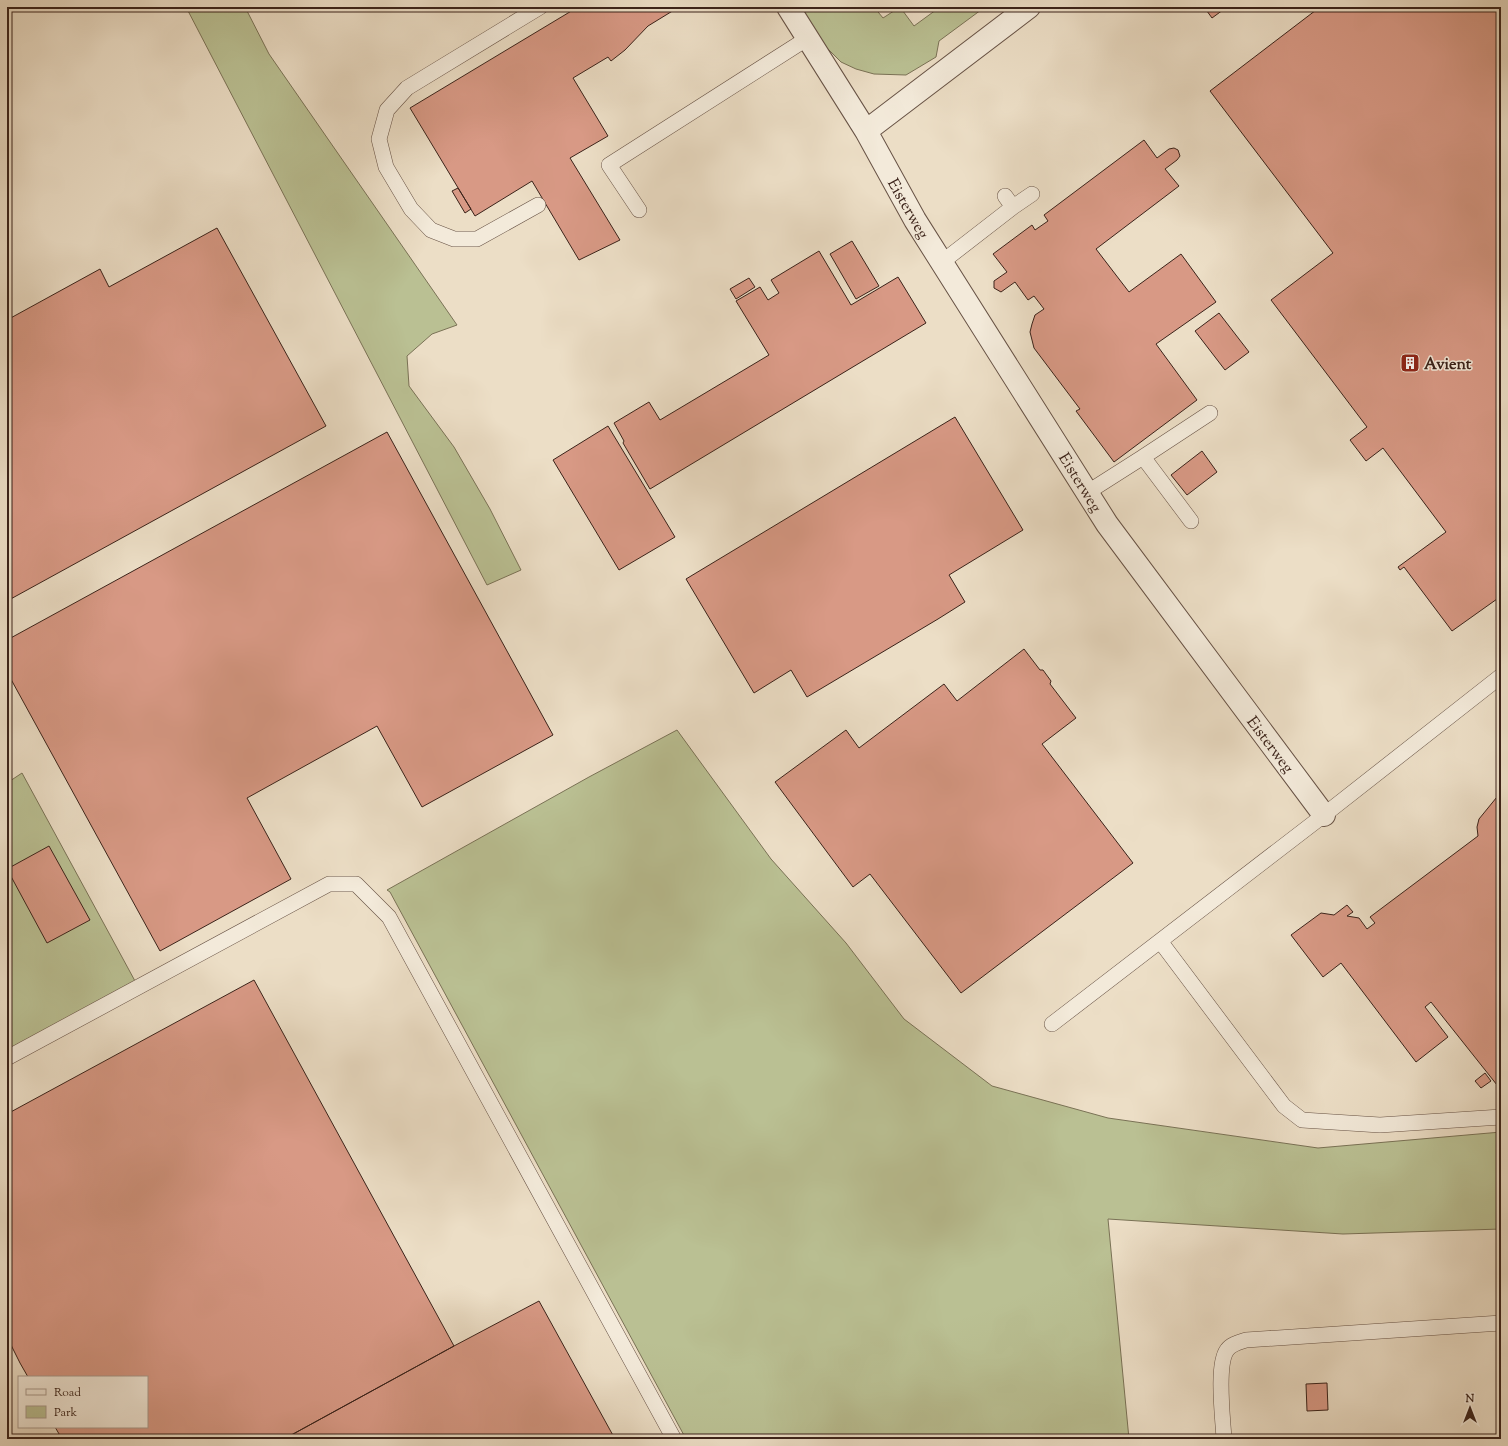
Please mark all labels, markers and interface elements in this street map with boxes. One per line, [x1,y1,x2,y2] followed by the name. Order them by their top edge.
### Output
[880,175,933,244] street label: Eisterweg
[1399,352,1421,374] building icon: Avient
[1424,354,1472,377] place label: Avient
[1052,449,1106,518] street label: Eisterweg
[1240,712,1298,779] street label: Eisterweg
[18,1376,148,1428] legend
[54,1384,81,1402] text: Road
[1450,1388,1490,1428] north arrow
[1465,1391,1475,1407] text: N
[54,1404,77,1422] text: Park

